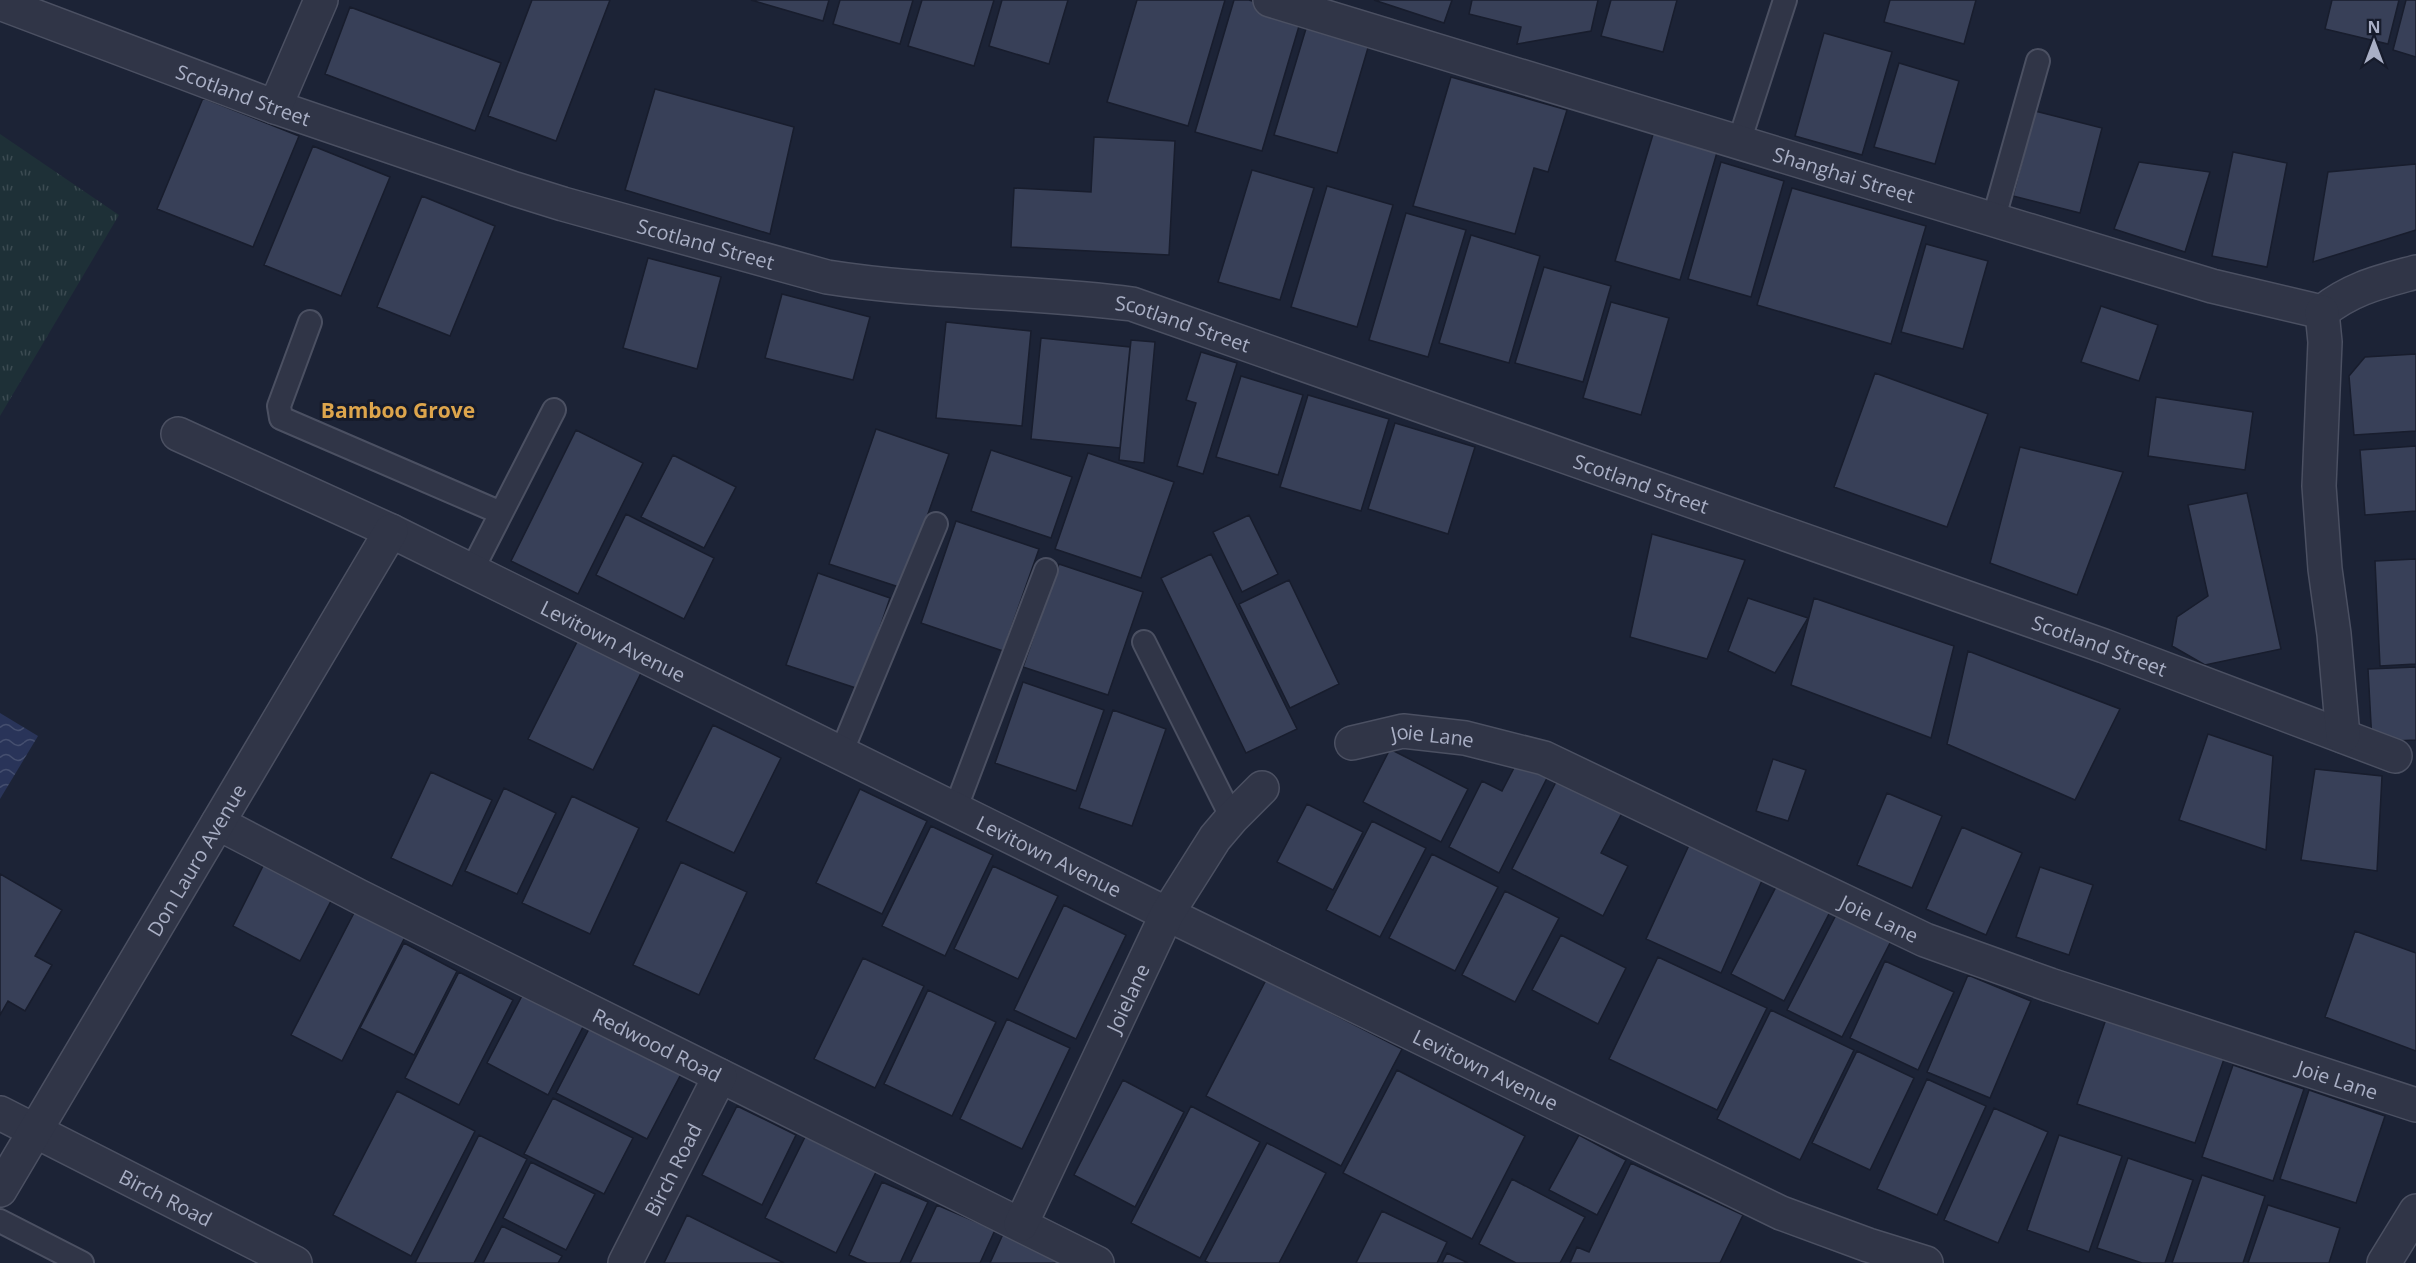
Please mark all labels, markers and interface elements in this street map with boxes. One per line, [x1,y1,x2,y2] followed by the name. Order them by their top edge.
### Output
[2344,12,2404,72] north arrow
[2367,16,2381,38] text: N
[172,57,314,132] street label: Scotland Street
[1770,140,1918,209] street label: Shanghai Street
[634,212,778,275] street label: Scotland Street
[1114,289,1254,358] street label: Scotland Street
[321,396,475,424] district label: Bamboo Grove
[1570,447,1713,519] street label: Scotland Street
[536,594,690,688] street label: Levitown Avenue
[2028,608,2171,682] street label: Scotland Street
[1386,717,1477,753] street label: Joie Lane
[140,779,252,941] street label: Don Lauro Avenue
[972,809,1126,903] street label: Levitown Avenue
[1834,887,1923,949] street label: Joie Lane
[1099,959,1155,1039] street label: Joielane
[588,1001,726,1088] street label: Redwood Road
[1409,1022,1563,1116] street label: Levitown Avenue
[2292,1053,2382,1105] street label: Joie Lane
[638,1118,707,1221] street label: Birch Road
[115,1162,217,1232] street label: Birch Road

